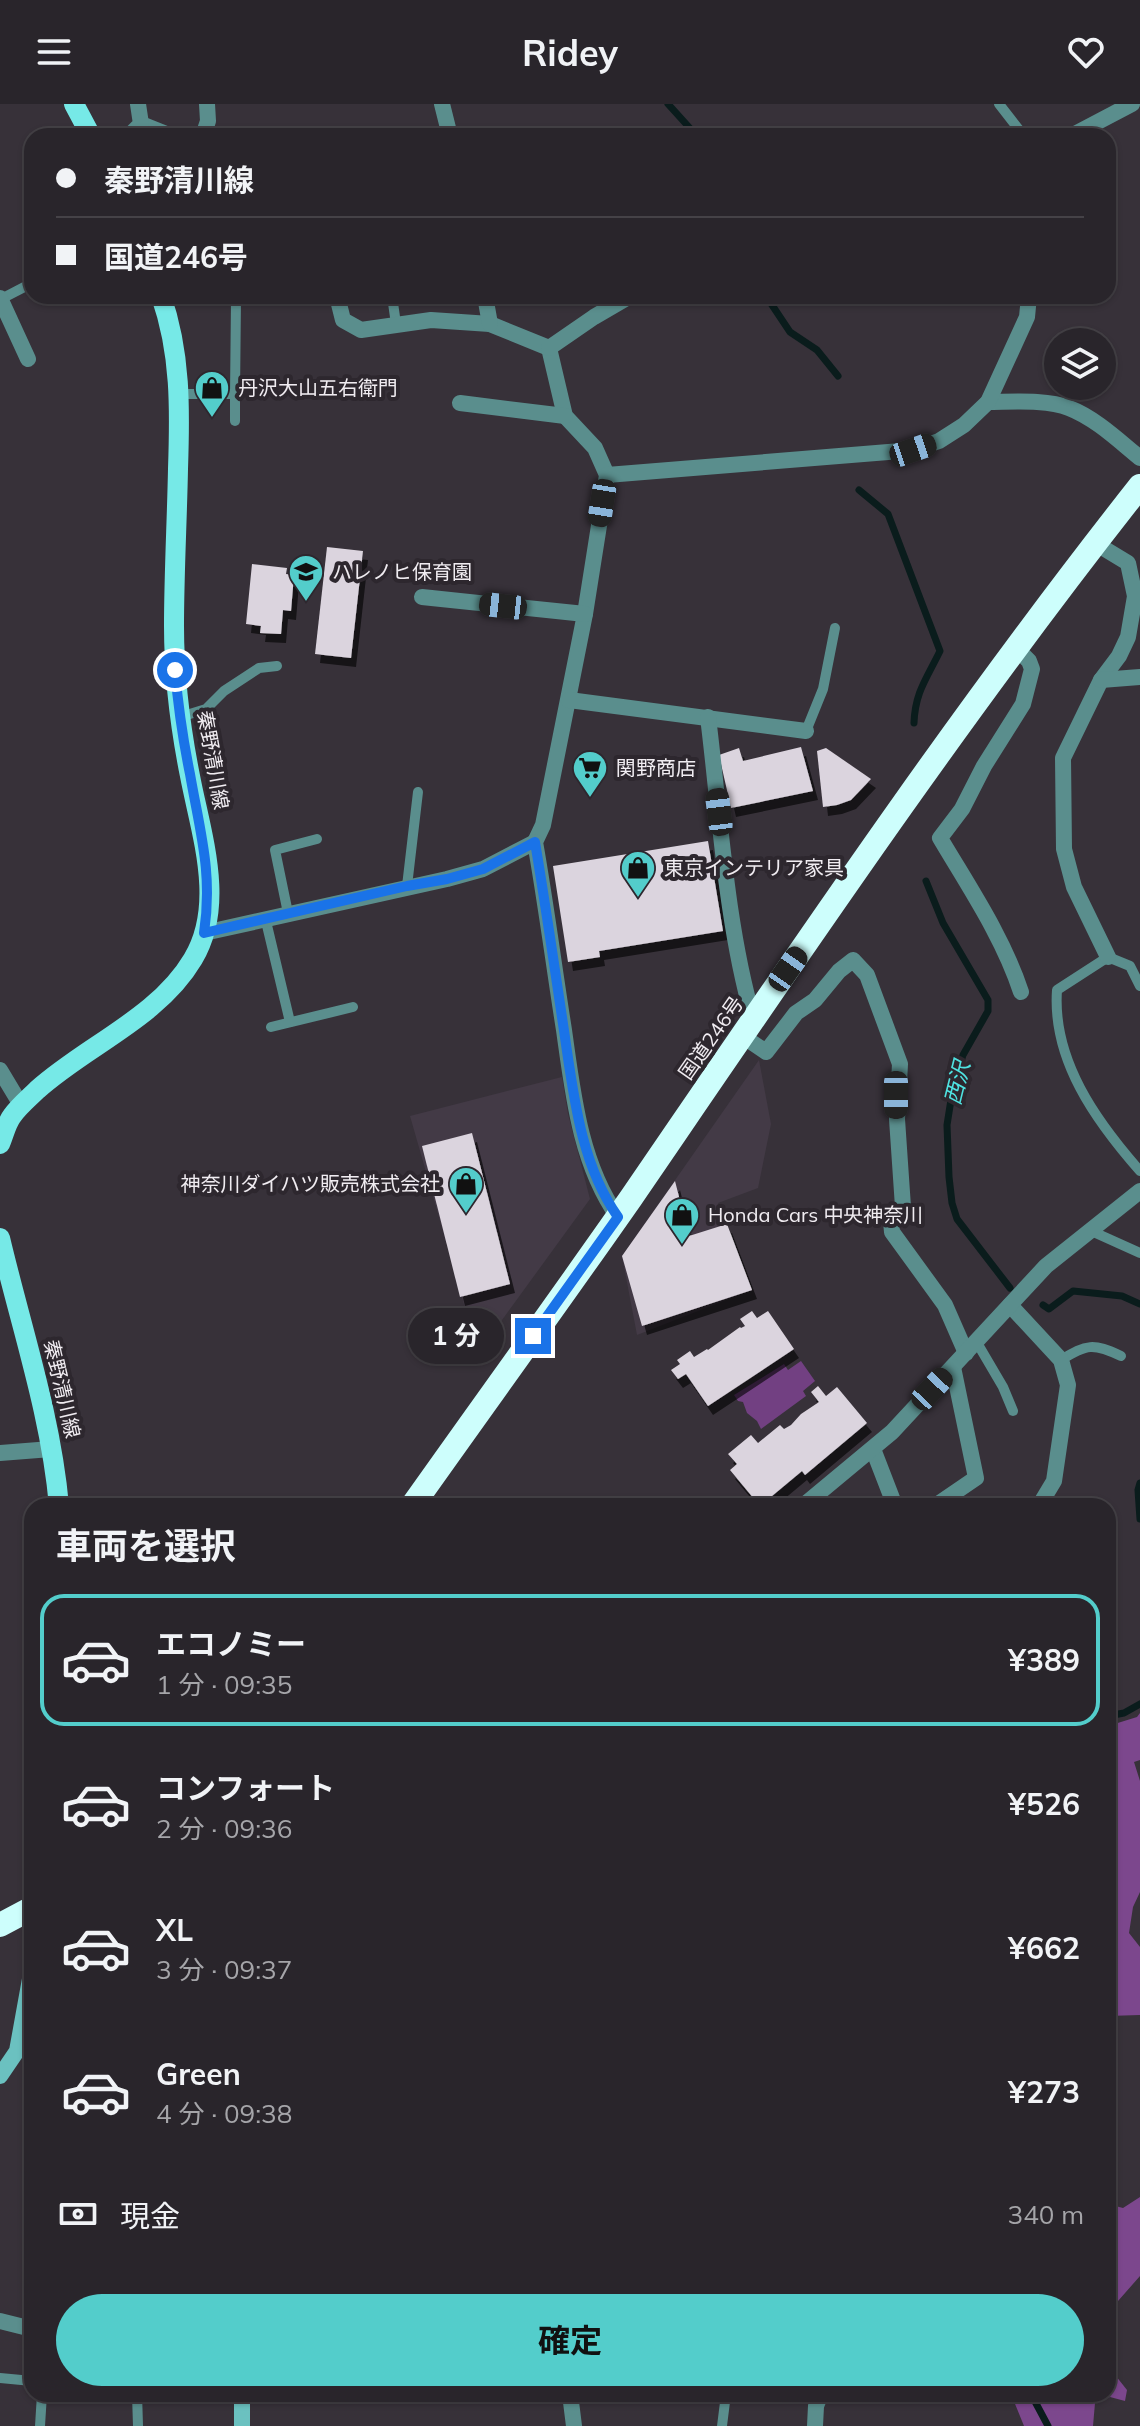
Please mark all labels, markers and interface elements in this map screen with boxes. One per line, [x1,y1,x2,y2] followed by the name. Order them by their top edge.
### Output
[32,30,76,74] icon: menu
[522,30,618,75] text: Ridey
[1064,30,1108,74] icon: heart
[104,161,254,199] text: 秦野清川線
[104,238,248,276] text: 国道246号
[1044,328,1116,400] map controls
[1044,328,1116,400] button: layers
[193,369,231,419] shop icon: 丹沢大山五右衛門
[238,375,398,400] place label: 丹沢大山五右衛門
[886,431,940,469] car
[586,477,618,529] car
[287,553,325,603] school or university icon: ハレノヒ保育園
[332,559,472,584] place label: ハレノヒ保育園
[478,592,528,620] car
[157,652,193,688] route start
[192,709,234,811] street label: 秦野清川線
[571,749,609,799] supermarket icon: 関野商店
[616,755,696,780] place label: 関野商店
[704,787,734,837] car
[619,849,657,899] shop icon: 東京インテリア家具
[664,855,844,880] place label: 東京インテリア家具
[764,942,812,996] car
[673,991,748,1084] street label: 国道246号
[938,1055,977,1108] water label: 西沢
[884,1071,908,1119] car
[447,1165,485,1215] shop icon: 神奈川ダイハツ販売株式会社
[180,1171,440,1196] place label: 神奈川ダイハツ販売株式会社
[663,1196,701,1246] shop icon: Honda Cars 中央神奈川
[708,1202,923,1227] place label: Honda Cars 中央神奈川
[409,1308,505,1364] callout: 1 分
[515,1318,551,1354] route end
[432,1319,480,1352] text: 1 分
[39,1337,86,1440] street label: 秦野清川線
[907,1363,957,1415] car
[56,1523,236,1568] text: 車両を選択
[60,1624,132,1696] icon: car
[156,1625,306,1663] text: エコノミー
[1008,1641,1080,1679] text: ¥389
[156,1668,292,1701] text: 1 分 · 09:35
[60,1768,132,1840] icon: car
[156,1769,335,1807] text: コンフォート
[1008,1785,1080,1823] text: ¥526
[156,1812,292,1845] text: 2 分 · 09:36
[156,1911,193,1949] text: XL
[60,1912,132,1984] icon: car
[1008,1929,1080,1967] text: ¥662
[156,1953,292,1986] text: 3 分 · 09:37
[156,2055,241,2093] text: Green
[60,2056,132,2128] icon: car
[1008,2073,1080,2111] text: ¥273
[156,2097,292,2130] text: 4 分 · 09:38
[56,2192,100,2236] icon: cash
[120,2197,180,2235] text: 現金
[1008,2198,1084,2231] text: 340 m
[56,2294,1084,2386] button: 確定

